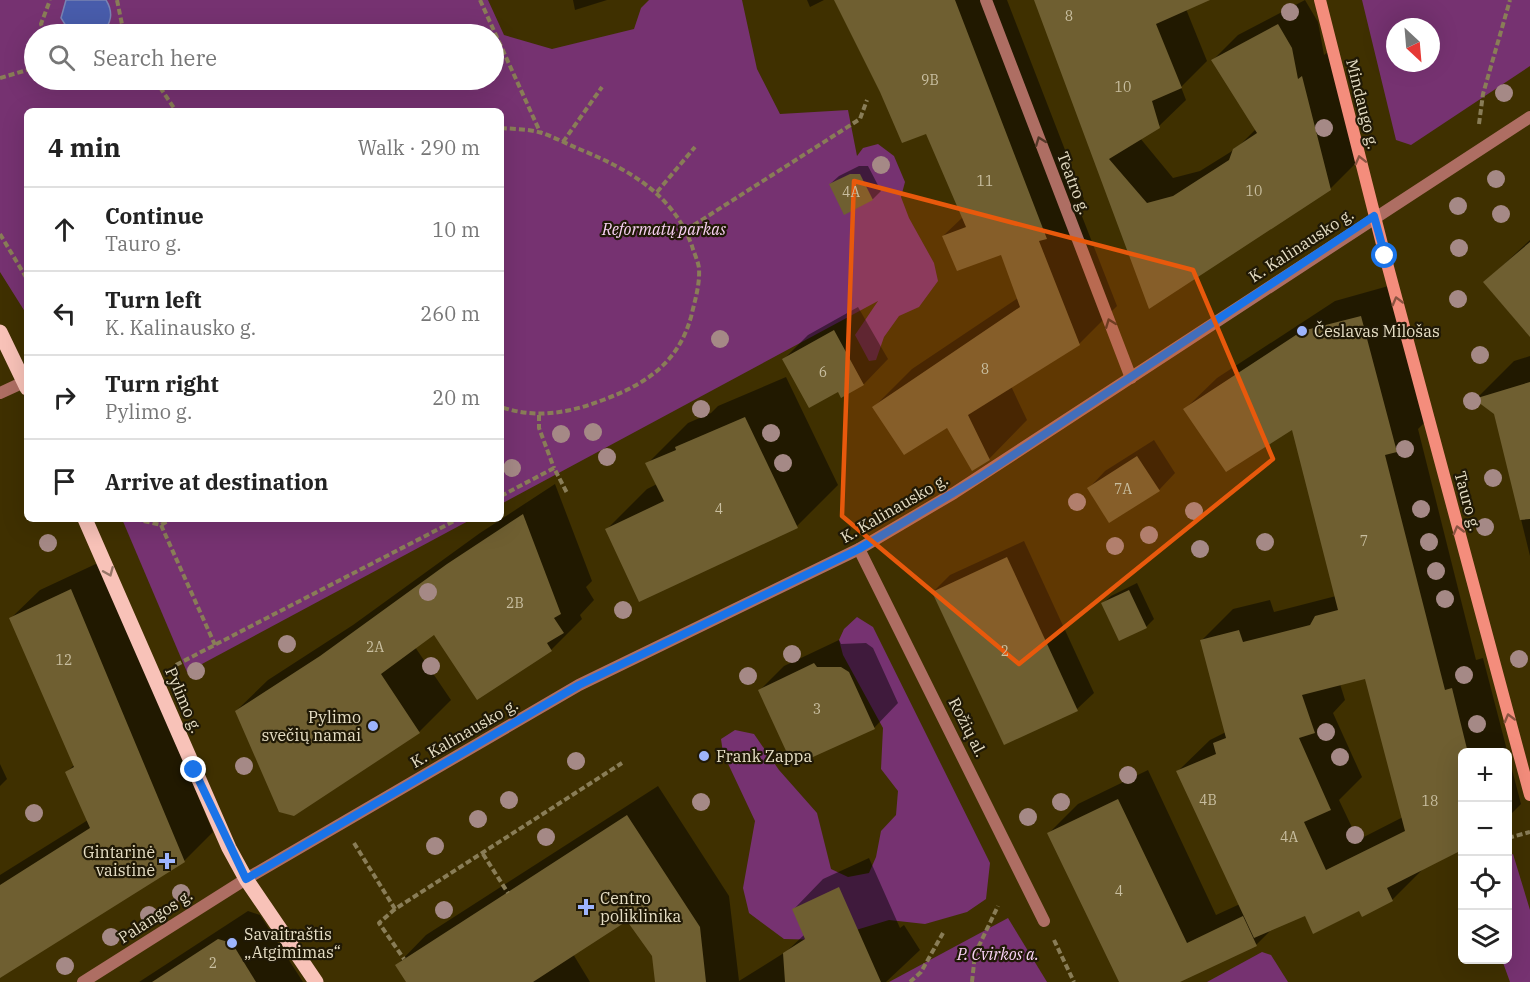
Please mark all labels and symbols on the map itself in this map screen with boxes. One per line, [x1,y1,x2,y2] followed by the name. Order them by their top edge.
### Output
[1065,7,1073,25] house number: 8
[1386,18,1440,72] north arrow
[1342,57,1384,151] street label: Mindaugo g.
[921,71,939,89] house number: 9B
[1115,78,1131,96] house number: 10
[1035,136,1047,147] one-way arrow
[1053,149,1095,217] street label: Teatro g.
[1355,155,1368,165] one-way arrow
[977,172,993,190] house number: 11
[1246,182,1262,200] house number: 10
[842,183,860,201] house number: 4A
[1245,204,1357,286] street label: K. Kalinausko g.
[601,219,726,239] park label: Reformatų parkas
[1371,242,1397,268] route start
[1391,296,1404,306] one-way arrow
[1105,318,1117,329] one-way arrow
[1314,320,1440,341] place label: Česlavas Milošas
[1295,324,1309,338] marker: Česlavas Milošas
[981,360,989,378] house number: 8
[819,363,827,381] house number: 6
[837,469,951,547] street label: K. Kalinausko g.
[1450,469,1486,533] street label: Tauro g.
[1114,480,1132,498] house number: 7A
[715,500,723,518] house number: 4
[1453,525,1466,535] one-way arrow
[1360,532,1368,550] house number: 7
[102,566,114,577] one-way arrow
[506,594,524,612] house number: 2B
[366,638,384,656] house number: 2A
[1001,642,1009,660] house number: 2
[56,651,72,669] house number: 12
[161,664,207,736] street label: Pylimo g.
[407,694,521,772] street label: K. Kalinausko g.
[945,694,991,760] street label: Rožių al.
[813,700,821,718] house number: 3
[261,707,361,745] place label: Pylimo svečių namai
[1504,713,1517,723] one-way arrow
[366,719,380,733] marker: Pylimo svečių namai
[716,746,812,766] place label: Frank Zappa
[697,749,711,763] marker: Frank Zappa
[180,756,206,782] route end
[1199,791,1217,809] house number: 4B
[1422,792,1438,810] house number: 18
[1280,828,1298,846] house number: 4A
[83,842,155,880] place label: Gintarinė vaistinė
[160,854,174,868] marker: Gintarinė vaistinė
[1115,882,1123,900] house number: 4
[114,885,196,947] street label: Palangos g.
[600,888,682,926] place label: Centro poliklinika
[577,898,595,916] marker: Centro poliklinika
[244,924,341,962] place label: Savaitraštis „Atgimimas“
[225,936,239,950] marker: Savaitraštis „Atgimimas“
[956,944,1039,964] park label: P. Cvirkos a.
[209,954,217,972] house number: 2

